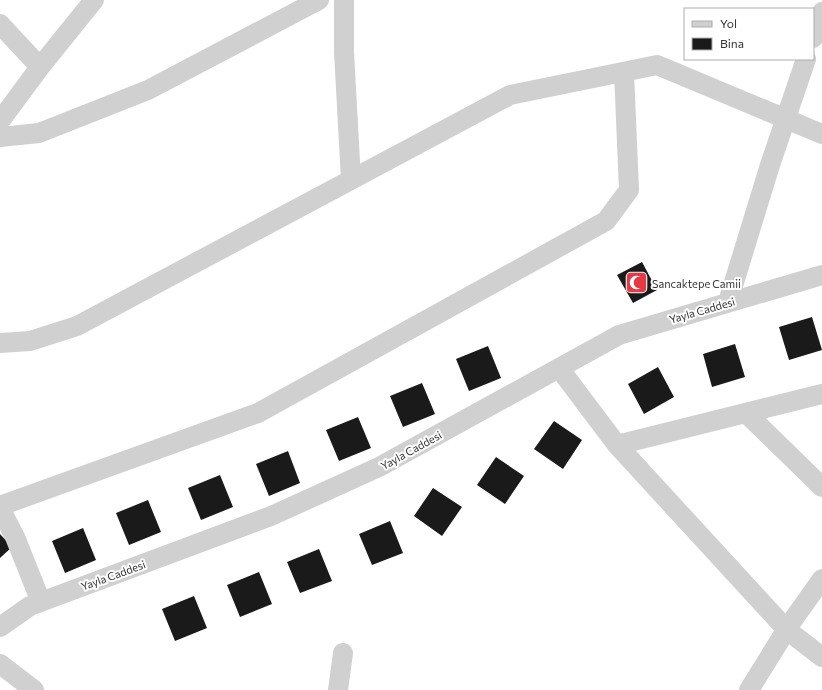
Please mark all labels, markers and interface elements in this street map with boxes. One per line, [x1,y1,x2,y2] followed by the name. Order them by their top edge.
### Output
[684,8,814,60] legend
[720,16,737,30] text: Yol
[720,36,744,50] text: Bina
[624,270,650,296] mosque icon: Sancaktepe Camii
[652,277,741,290] place label: Sancaktepe Camii
[668,294,736,326] street label: Yayla Caddesi
[378,428,444,472] street label: Yayla Caddesi
[79,557,147,593] street label: Yayla Caddesi

